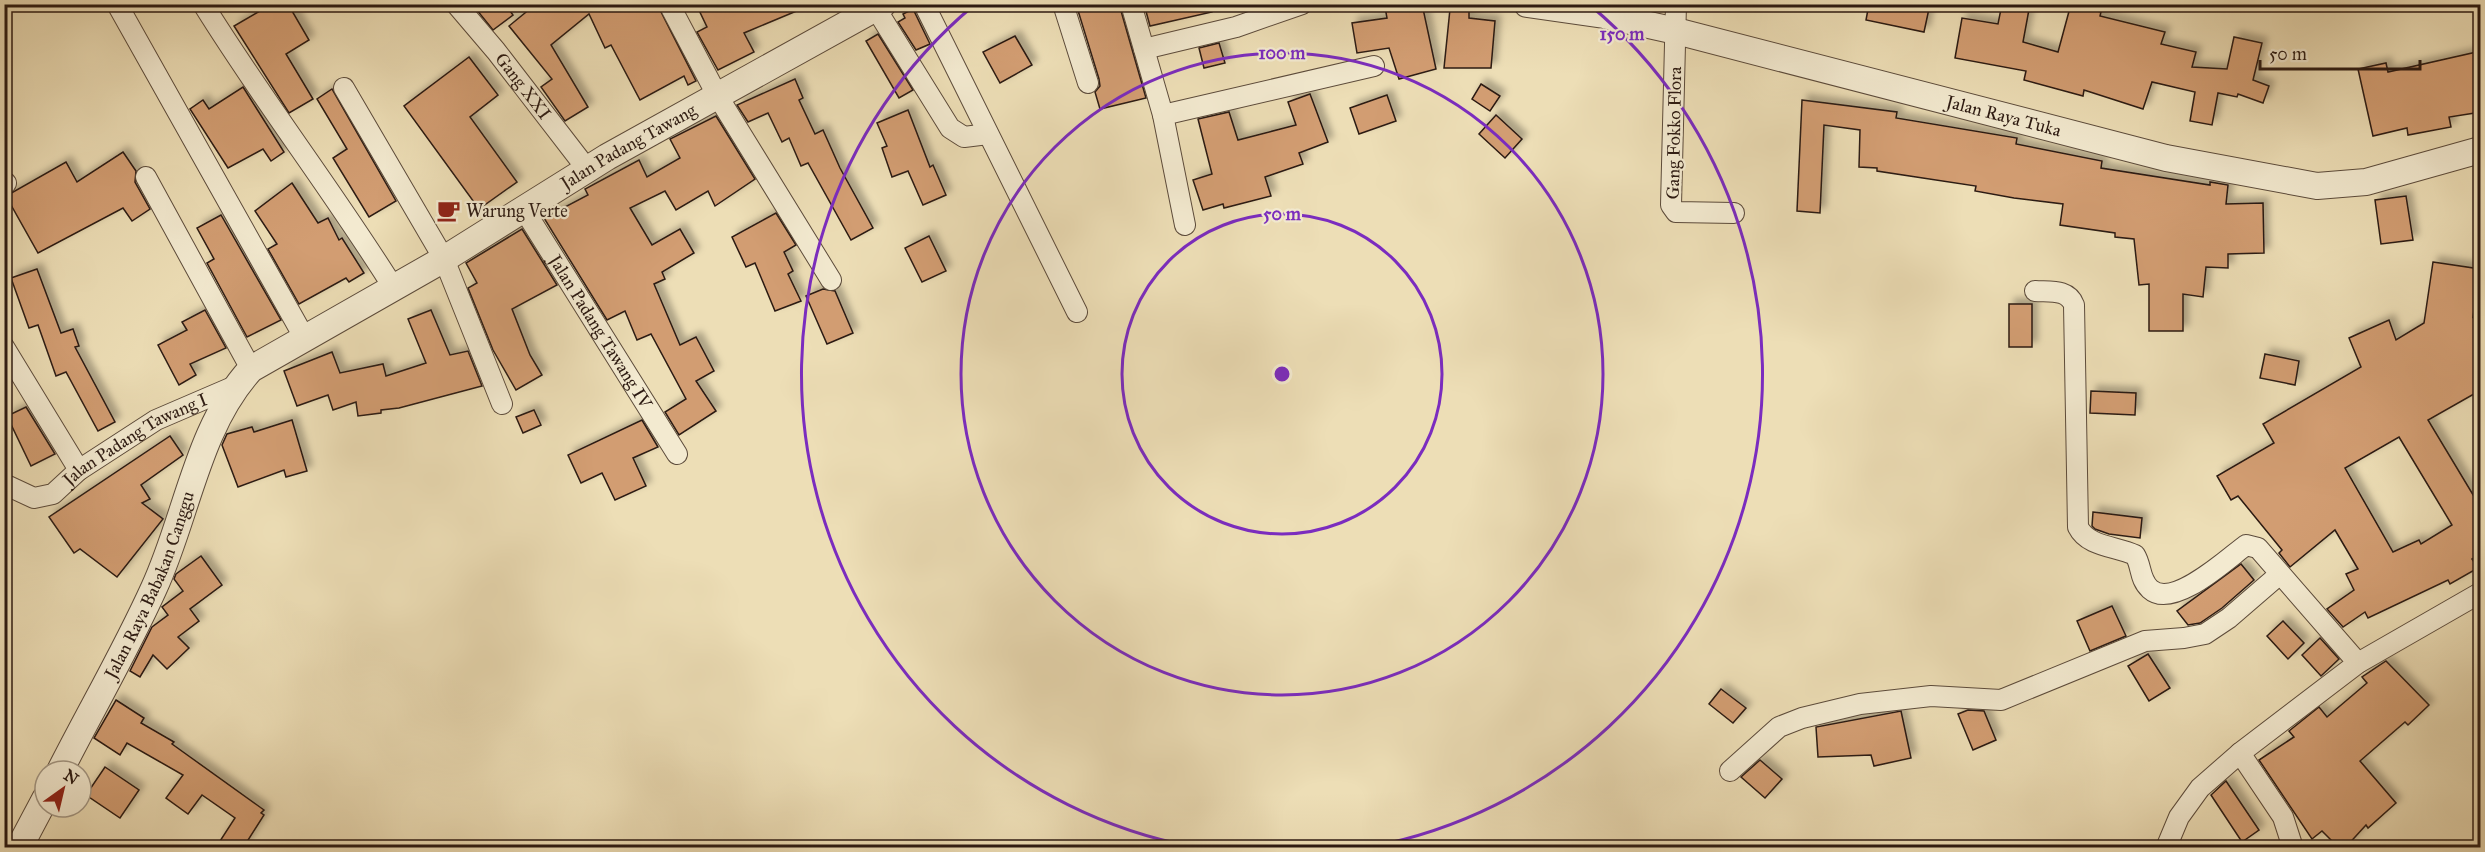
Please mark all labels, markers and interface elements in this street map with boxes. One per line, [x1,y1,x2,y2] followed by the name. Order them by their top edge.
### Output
[1600,23,1645,45] text: 150 m
[2260,33,2420,71] scale bar
[1259,42,1306,64] text: 100 m
[2269,43,2307,65] text: 50 m
[490,48,556,124] street label: Gang XXI
[1662,66,1687,200] street label: Gang Fokko Flora
[1942,90,2064,141] street label: Jalan Raya Tuka
[555,98,701,196] street label: Jalan Padang Tawang
[435,198,461,224] cafe icon: Warung Verte
[466,200,568,223] place label: Warung Verte
[1263,203,1302,225] text: 50 m
[542,249,658,414] street label: Jalan Padang Tawang IV
[1272,364,1292,384] centre of rings
[57,388,211,493] street label: Jalan Padang Tawang I
[99,488,199,685] street label: Jalan Raya Babakan Canggu
[33,759,93,819] north arrow
[60,765,82,789] text: N

